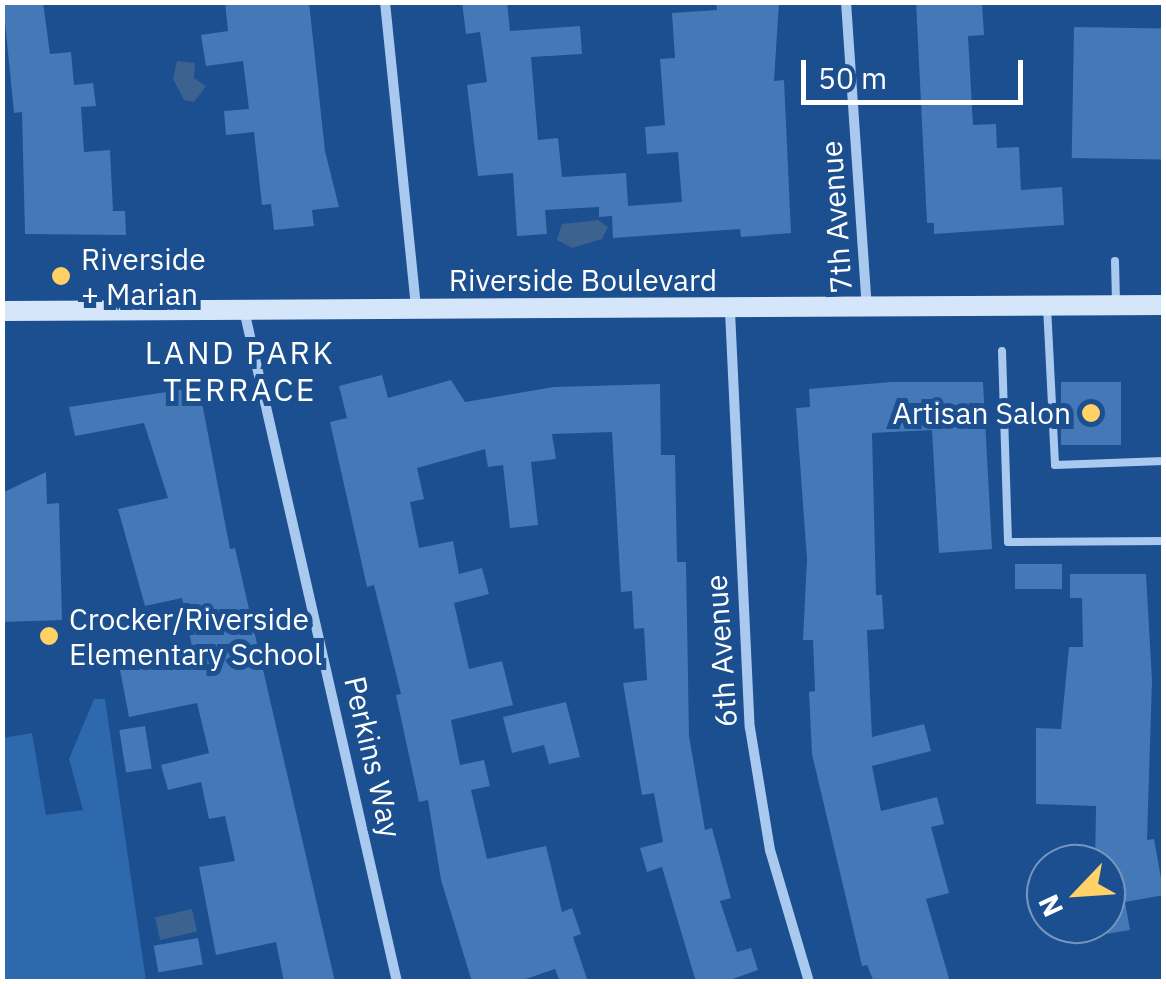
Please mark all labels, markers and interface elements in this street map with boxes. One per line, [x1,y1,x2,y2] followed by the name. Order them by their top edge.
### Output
[806,40,1028,102] scale bar
[818,58,887,97] text: 50 m
[813,140,859,294] street label: 7th Avenue
[81,241,206,312] place label: Riverside + Marian
[449,262,717,298] street label: Riverside Boulevard
[50,265,72,287] marker: Riverside + Marian
[145,334,335,409] district label: LAND PARK TERRACE
[892,395,1071,431] place label: Artisan Salon
[1080,402,1102,424] marker: Artisan Salon
[698,574,744,728] street label: 6th Avenue
[69,601,322,672] place label: Crocker/Riverside Elementary School
[38,625,60,647] marker: Crocker/Riverside Elementary School
[337,673,409,841] street label: Perkins Way
[1026,844,1126,944] north arrow
[1029,889,1071,923] text: N

